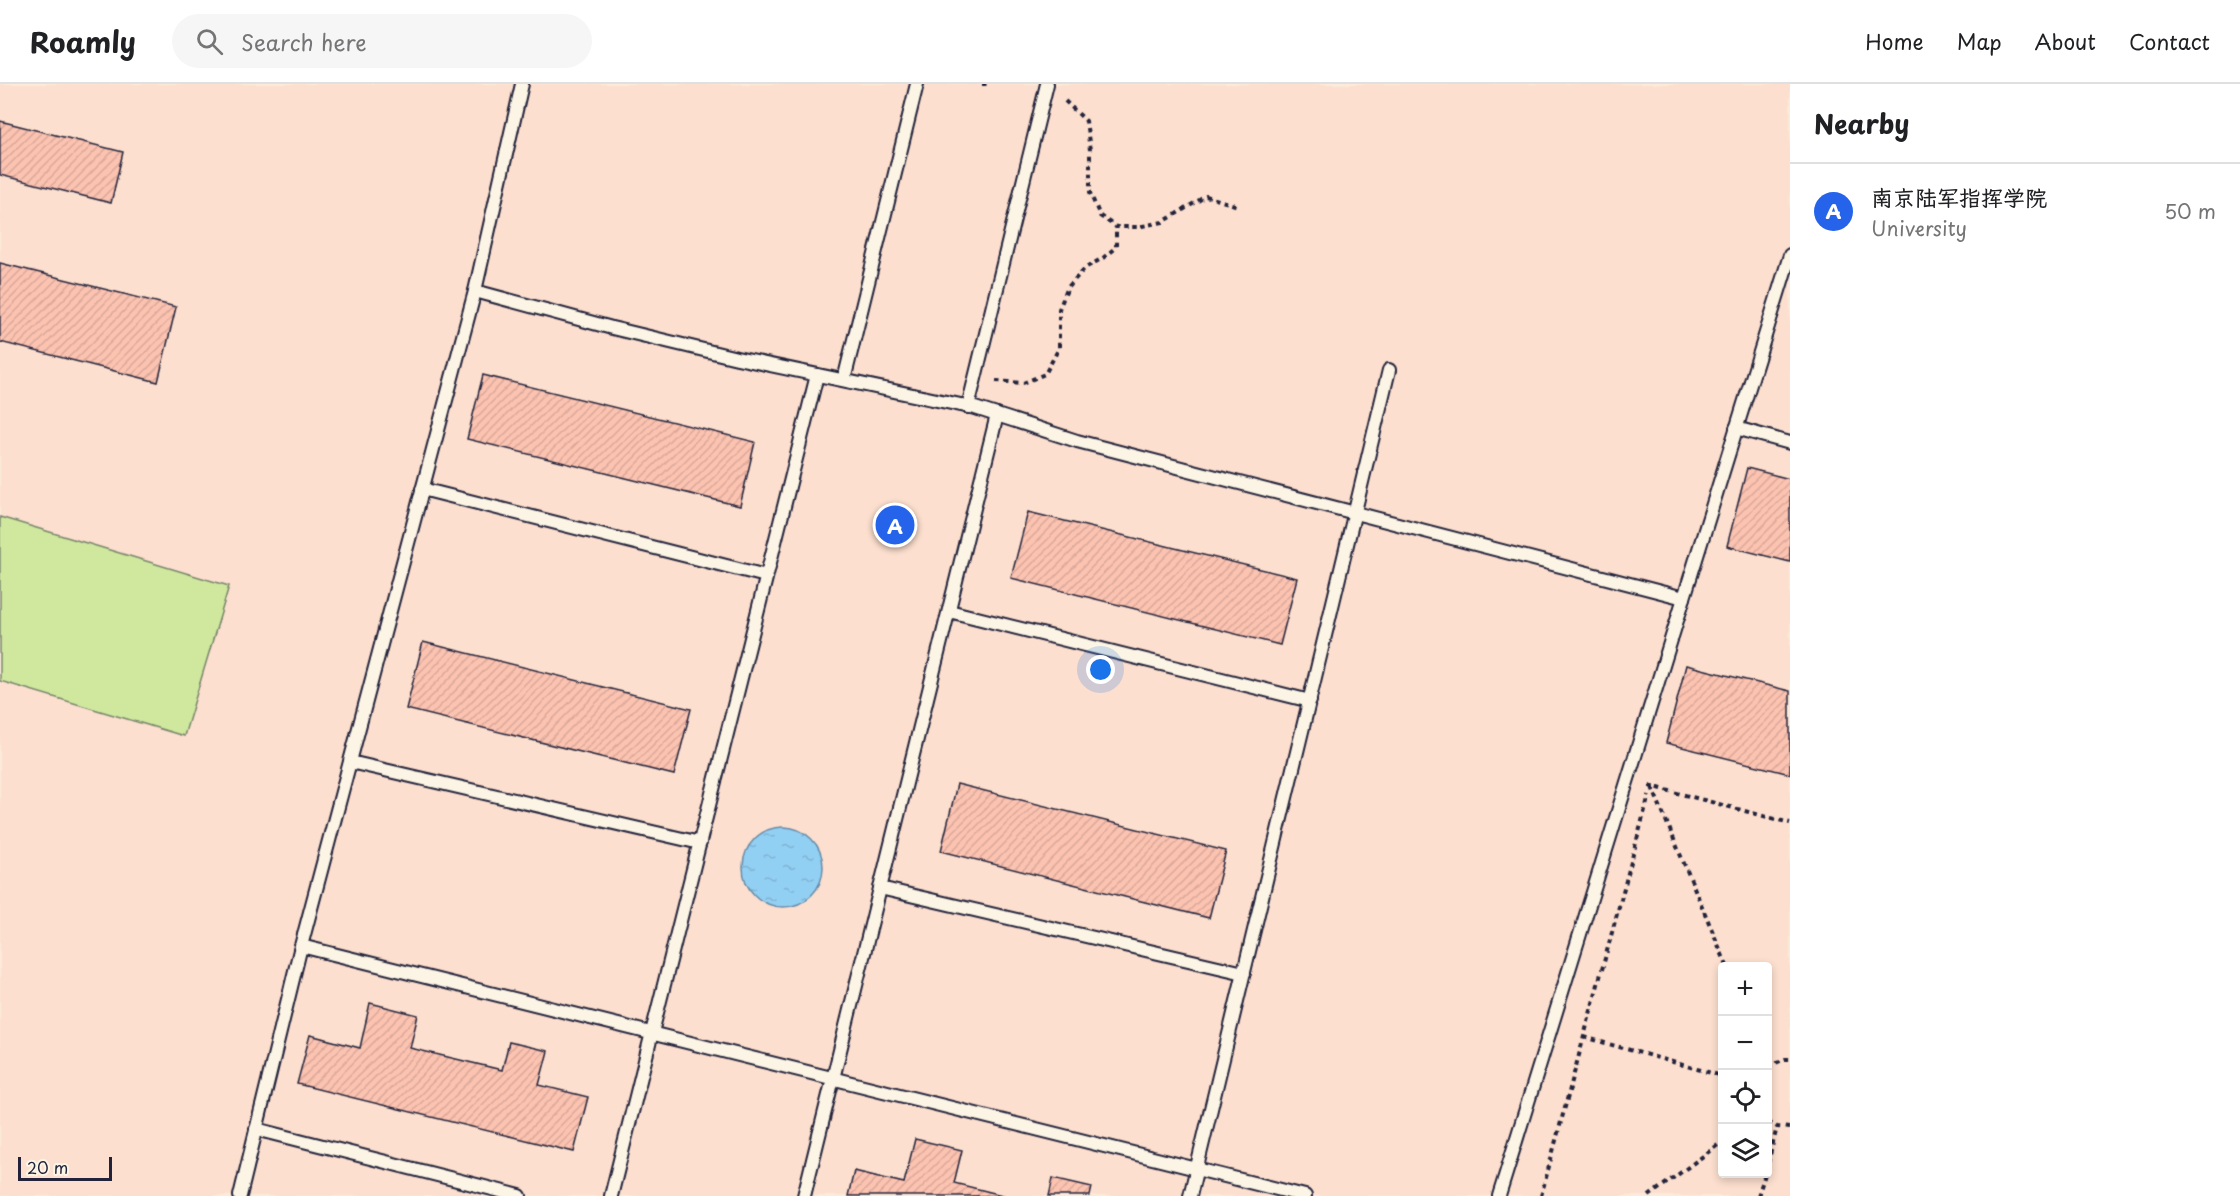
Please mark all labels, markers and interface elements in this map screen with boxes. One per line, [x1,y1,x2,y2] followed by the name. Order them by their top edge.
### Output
[172,14,592,68] search box
[30,20,136,63] text: Roamly
[193,25,226,58] icon: search
[241,25,367,58] text: Search here
[1865,25,1924,57] text: Home
[1957,25,2002,57] text: Map
[2035,25,2096,57] text: About
[2129,25,2210,57] text: Contact
[1814,104,1909,143] text: Nearby
[1871,180,2047,213] text: 南京陆军指挥学院
[1826,196,1841,226] text: A
[2164,196,2216,226] text: 50 m
[1871,213,1967,243] text: University
[876,502,914,548] pin: A
[1086,655,1115,684] your location
[1718,962,1772,1178] map controls
[1718,962,1772,1016] button: +
[1718,1016,1772,1070] button: −
[1718,1070,1772,1124] button: locate
[1718,1124,1772,1178] button: layers
[18,1154,112,1182] scale bar
[27,1155,68,1179] text: 20 m

